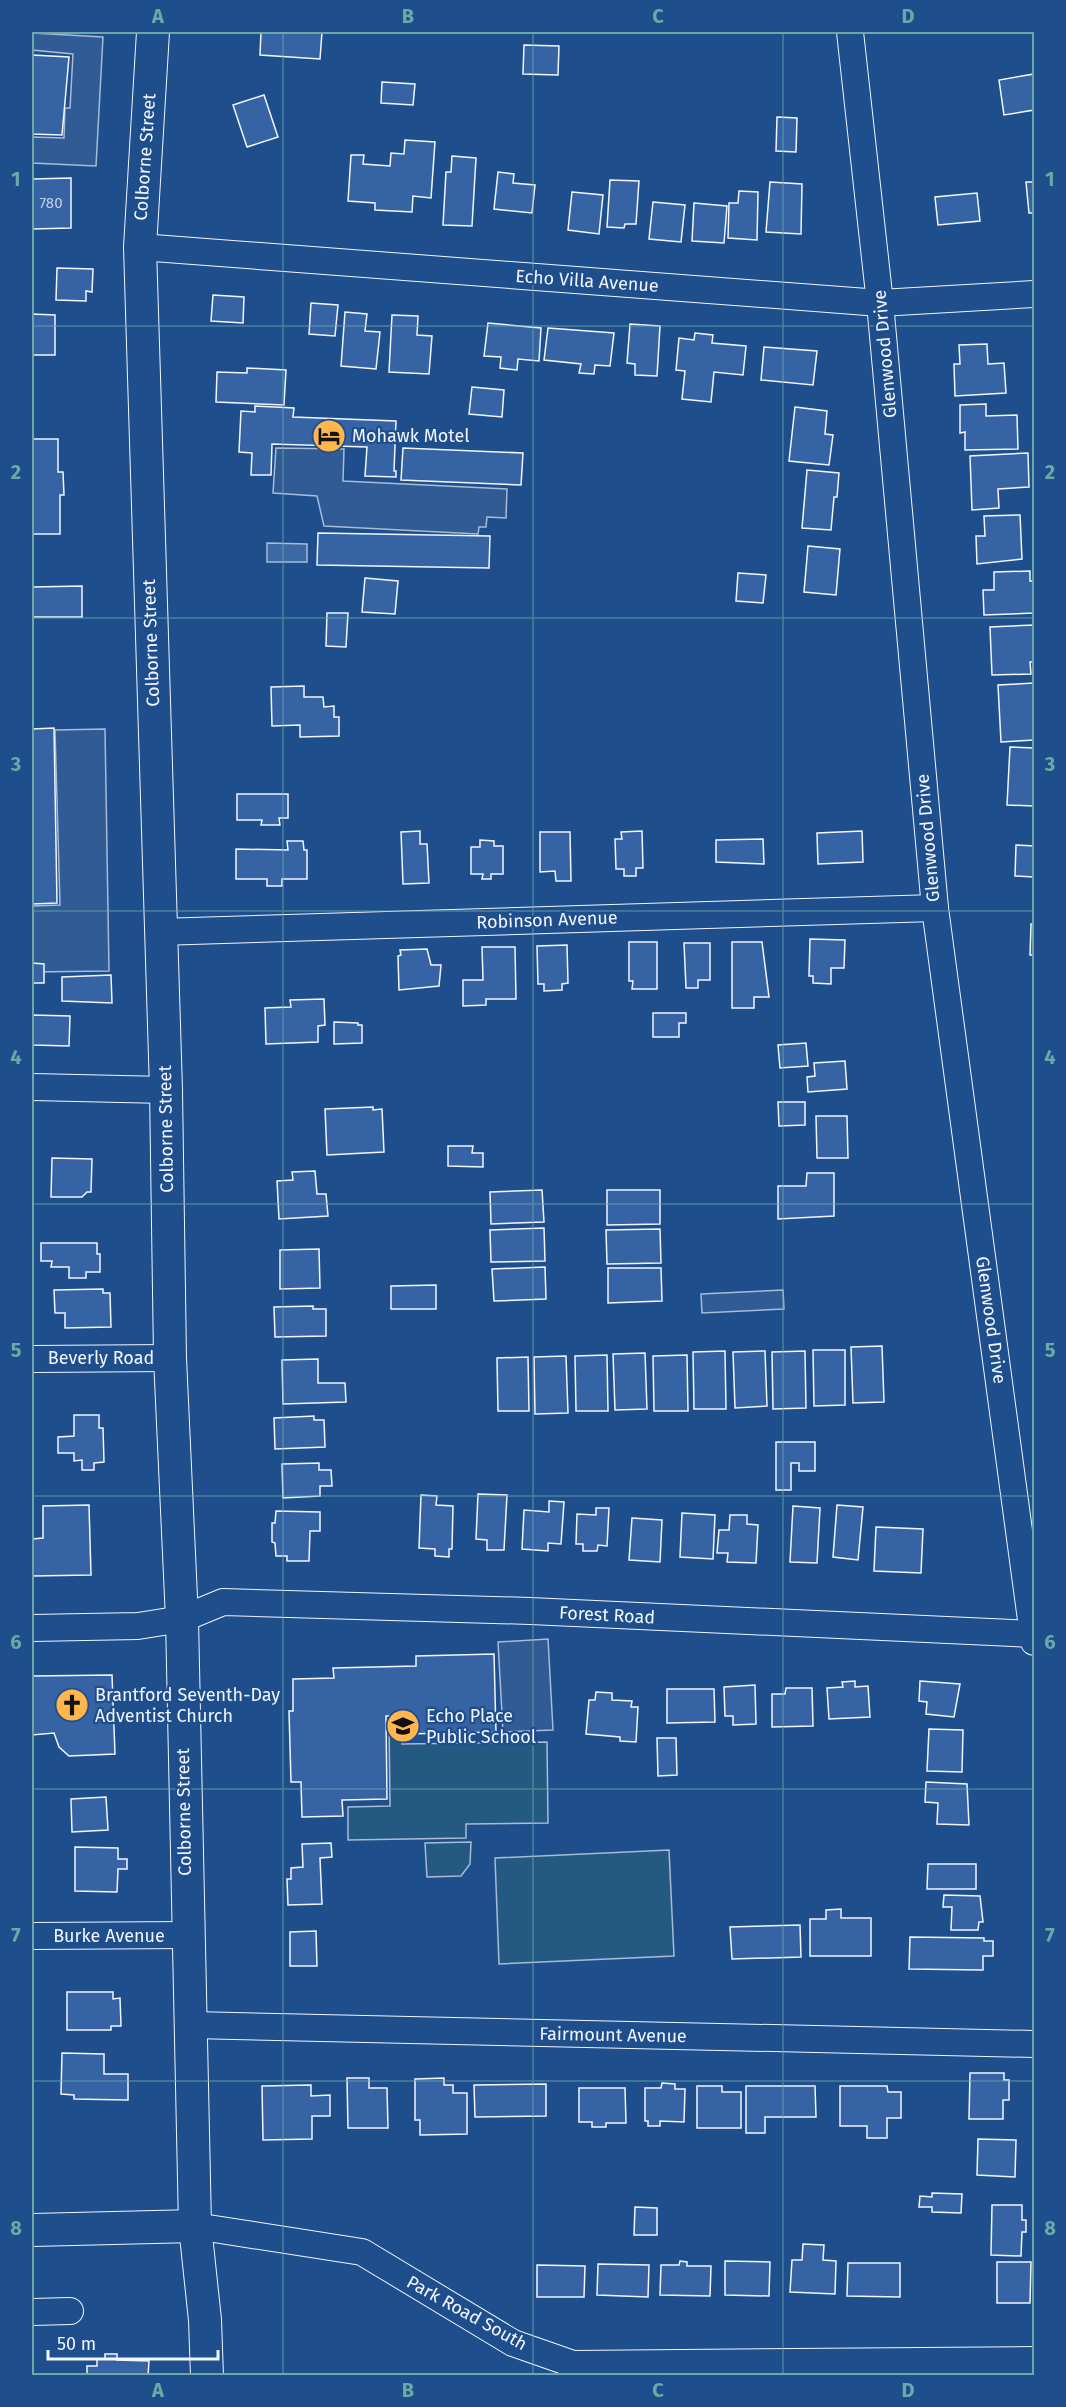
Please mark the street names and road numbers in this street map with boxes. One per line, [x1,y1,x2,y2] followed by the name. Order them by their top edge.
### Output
[130,92,160,221] street label: Colborne Street
[515,265,659,297] street label: Echo Villa Avenue
[868,289,902,419] street label: Glenwood Drive
[138,578,164,707] street label: Colborne Street
[911,773,945,903] street label: Glenwood Drive
[476,907,618,933] street label: Robinson Avenue
[154,1065,178,1193] street label: Colborne Street
[971,1255,1011,1385] street label: Glenwood Drive
[48,1347,154,1369] street label: Beverly Road
[558,1601,656,1629] street label: Forest Road
[172,1748,196,1876] street label: Colborne Street
[53,1925,165,1947] street label: Burke Avenue
[539,2023,687,2047] street label: Fairmount Avenue
[403,2271,531,2355] street label: Park Road South

